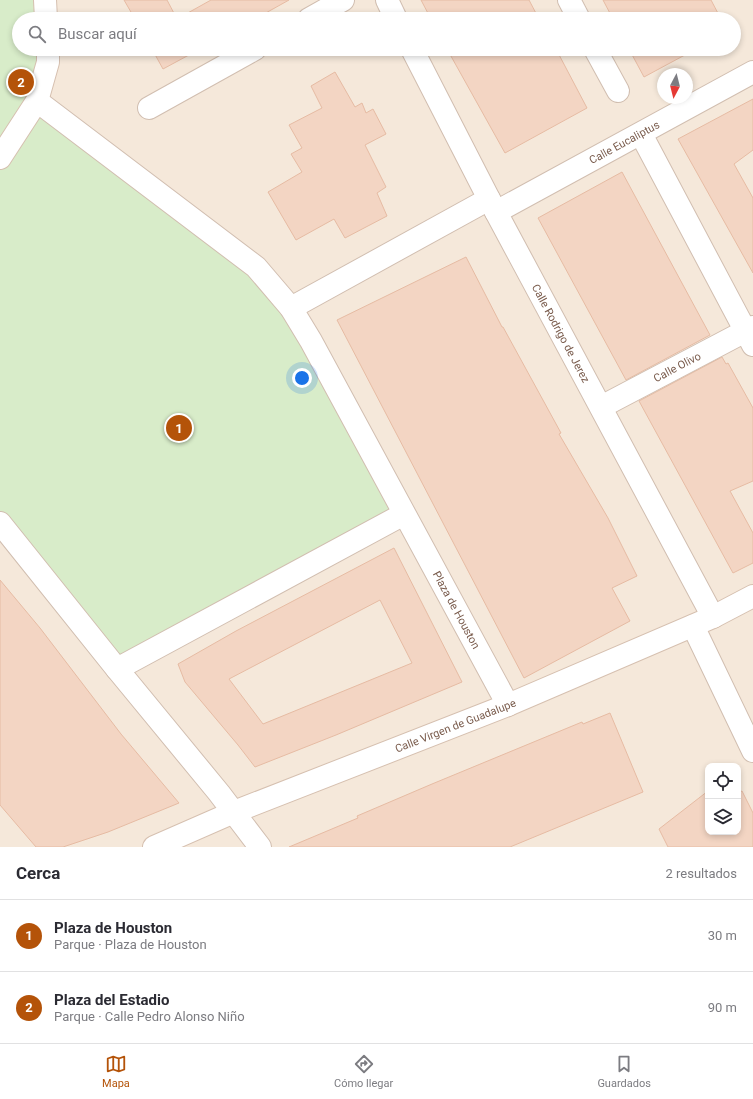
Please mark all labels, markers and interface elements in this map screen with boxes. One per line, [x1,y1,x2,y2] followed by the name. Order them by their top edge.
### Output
[12,12,741,56] search box
[26,23,48,45] icon: search
[58,25,137,43] text: Buscar aquí
[8,67,34,97] pin: 2
[657,68,693,104] north arrow
[587,118,662,167] street label: Calle Eucaliptus
[529,282,593,385] street label: Calle Rodrigo de Jerez
[651,349,703,385] street label: Calle Olivo
[292,368,312,388] your location
[166,413,192,443] pin: 1
[430,569,483,651] street label: Plaza de Houston
[393,696,518,755] street label: Calle Virgen de Guadalupe
[705,763,741,835] map controls
[705,763,741,799] button: locate
[705,799,741,835] button: layers
[16,863,60,883] text: Cerca
[665,866,737,881] text: 2 resultados
[54,919,172,937] text: Plaza de Houston
[25,928,33,943] text: 1
[708,928,737,943] text: 30 m
[54,937,207,952] text: Parque · Plaza de Houston
[54,991,169,1009] text: Plaza del Estadio
[25,1000,33,1015] text: 2
[708,1000,737,1015] text: 90 m
[54,1009,245,1024] text: Parque · Calle Pedro Alonso Niño
[102,1053,130,1090] tab: Mapa
[334,1053,393,1090] tab: Cómo llegar
[597,1053,651,1090] tab: Guardados

